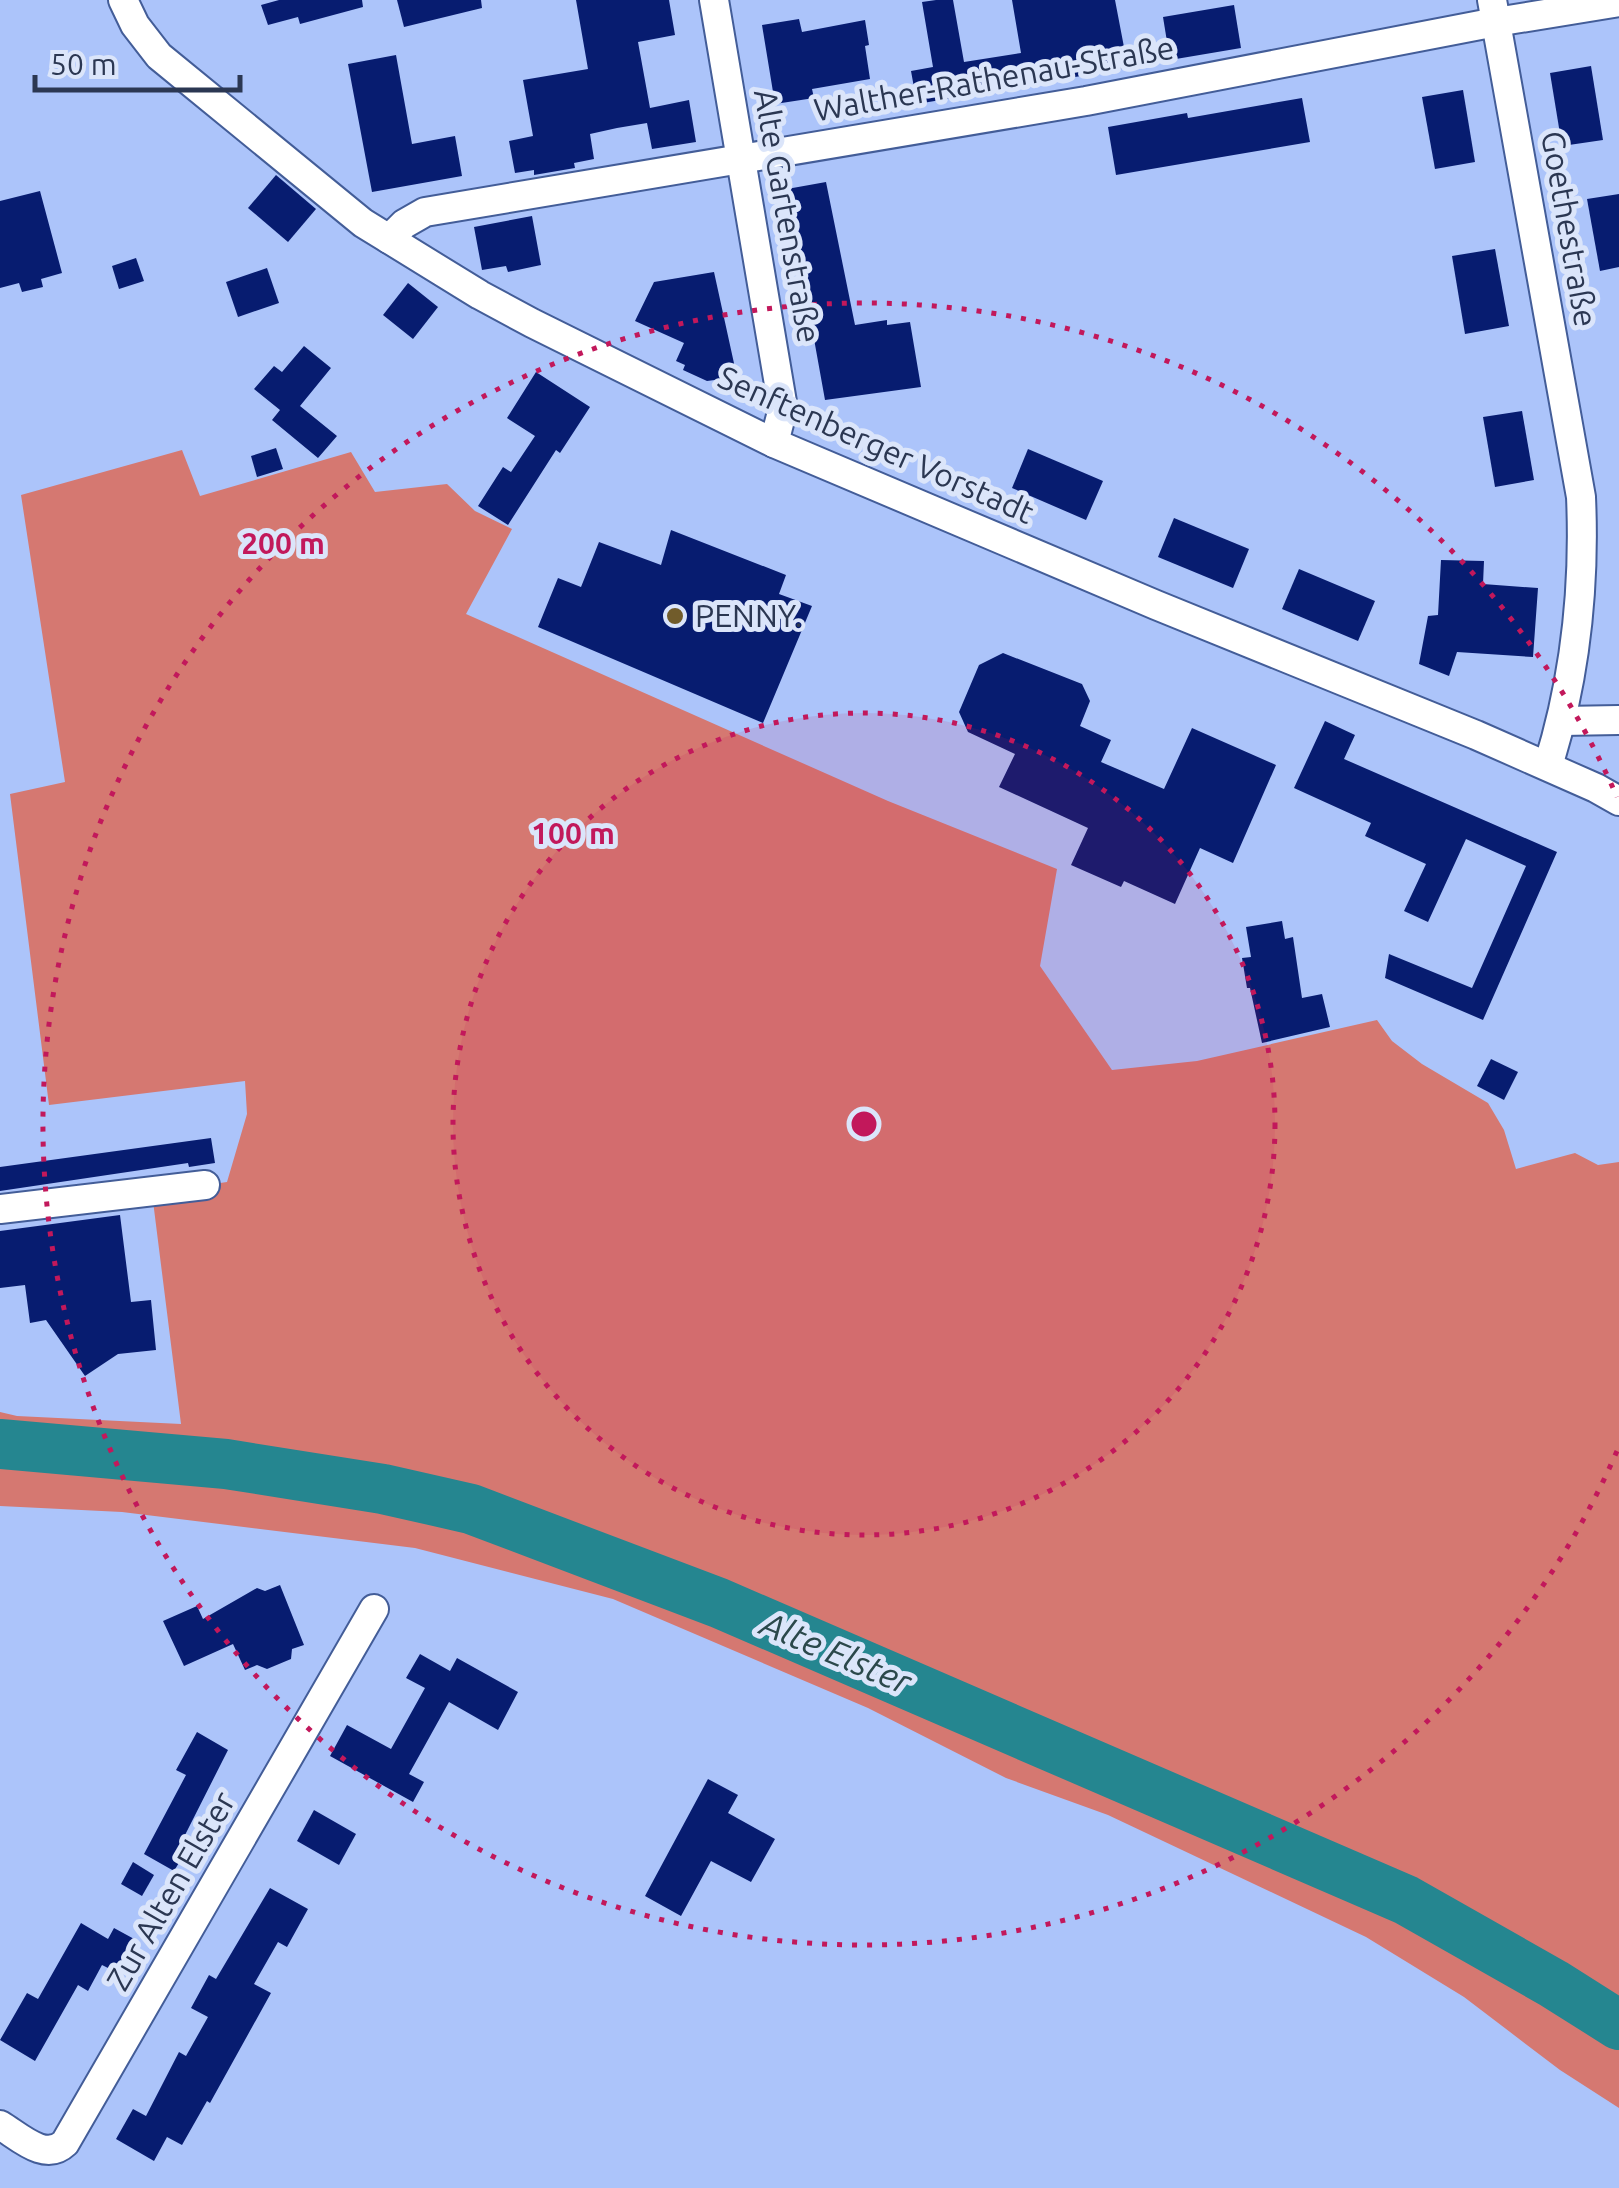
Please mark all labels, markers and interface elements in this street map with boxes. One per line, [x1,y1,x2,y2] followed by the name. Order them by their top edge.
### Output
[811,29,1177,127] street label: Walther-Rathenau-Straße
[35,30,240,92] scale bar
[50,47,117,81] text: 50 m
[748,86,828,345] street label: Alte Gartenstraße
[1535,128,1605,329] street label: Goethestraße
[713,358,1040,530] street label: Senftenberger Vorstadt
[241,526,325,560] text: 200 m
[695,597,802,633] place label: PENNY.
[664,605,686,627] marker: PENNY.
[531,816,615,850] text: 100 m
[846,1106,882,1142] centre of rings
[753,1602,919,1702] water label: Alte Elster
[99,1785,241,1996] street label: Zur Alten Elster

